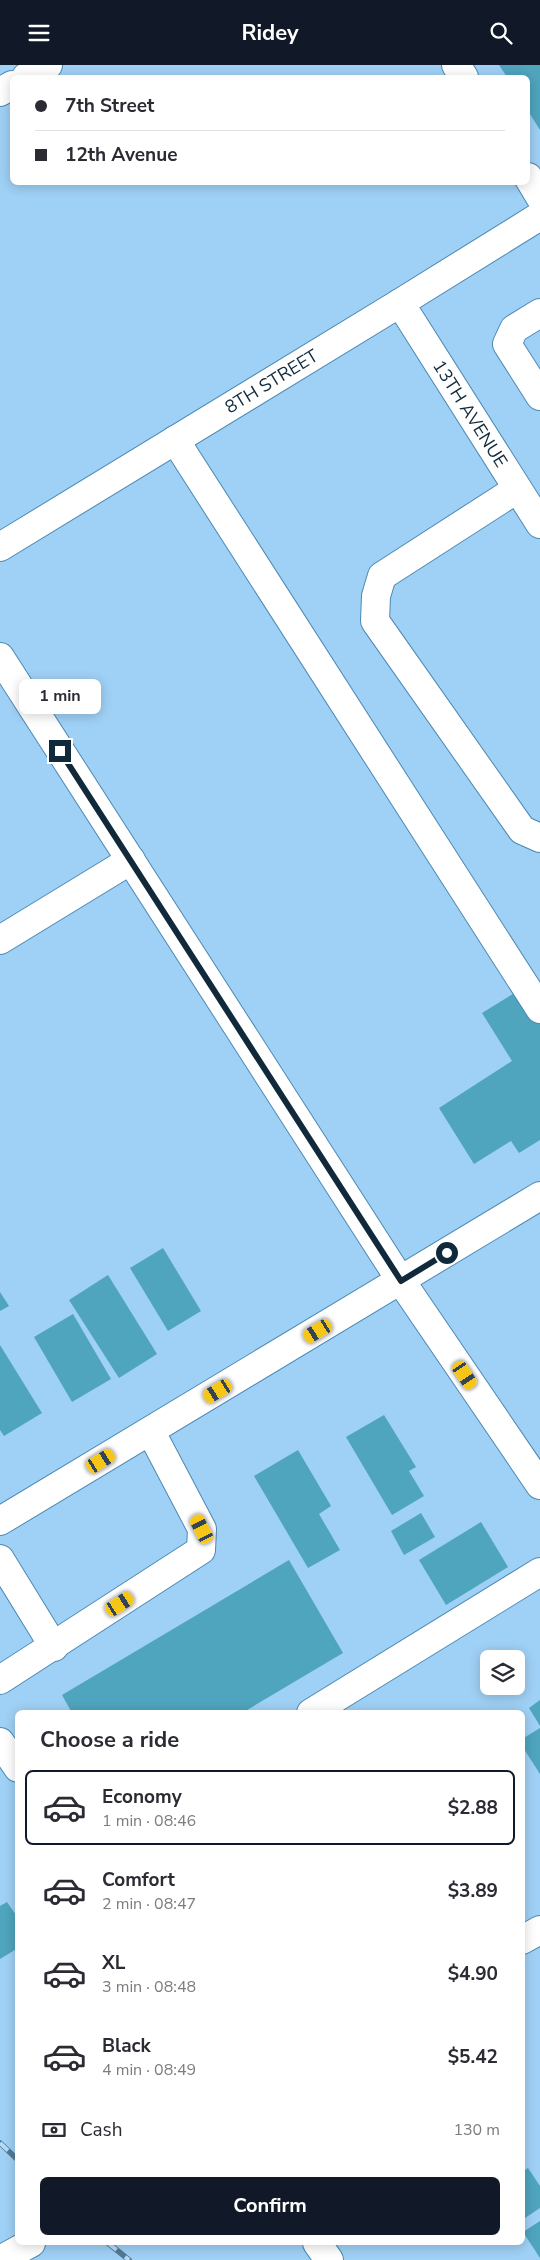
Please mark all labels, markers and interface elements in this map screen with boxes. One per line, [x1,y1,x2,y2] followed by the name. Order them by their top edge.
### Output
[241,18,299,48] text: Ridey
[25,19,53,47] icon: menu
[487,19,515,47] icon: search
[65,93,154,119] text: 7th Street
[65,142,177,168] text: 12th Avenue
[220,344,323,419] street label: 8TH STREET
[427,355,513,472] street label: 13TH AVENUE
[19,679,101,713] callout: 1 min
[39,685,81,707] text: 1 min
[49,740,71,762] route end
[436,1242,458,1264] route start
[301,1317,334,1345] car
[450,1358,479,1392] car
[201,1377,234,1405] car
[84,1447,117,1475] car
[188,1512,215,1546] car
[103,1590,136,1618] car
[480,1650,525,1695] map controls
[480,1650,525,1695] button: layers
[40,1725,179,1755] text: Choose a ride
[102,1784,182,1810] text: Economy
[42,1785,87,1830] icon: car
[448,1795,498,1821] text: $2.88
[102,1810,196,1832] text: 1 min · 08:46
[102,1867,175,1893] text: Comfort
[42,1868,87,1913] icon: car
[448,1878,498,1904] text: $3.89
[102,1893,196,1915] text: 2 min · 08:47
[102,1950,125,1976] text: XL
[42,1951,87,1996] icon: car
[448,1961,498,1987] text: $4.90
[102,1976,196,1998] text: 3 min · 08:48
[102,2033,151,2059] text: Black
[42,2034,87,2079] icon: car
[448,2044,498,2070] text: $5.42
[102,2059,196,2081] text: 4 min · 08:49
[40,2116,68,2144] icon: cash
[80,2117,122,2143] text: Cash
[453,2119,500,2141] text: 130 m
[40,2177,500,2235] button: Confirm

